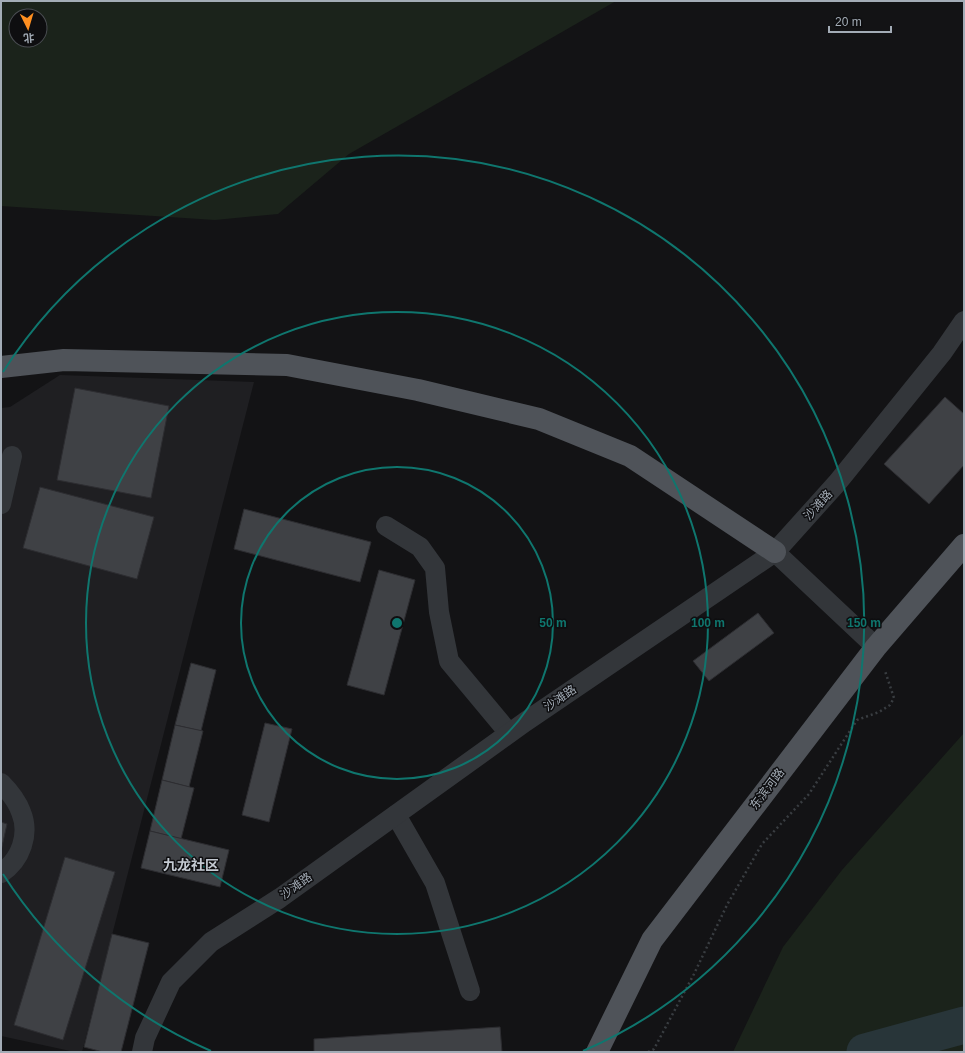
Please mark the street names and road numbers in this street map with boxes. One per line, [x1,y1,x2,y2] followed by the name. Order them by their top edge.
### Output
[801,487,835,523] street label: 沙滩路
[541,682,579,714] street label: 沙滩路
[747,766,787,812] street label: 东滨河路
[277,870,315,902] street label: 沙滩路

